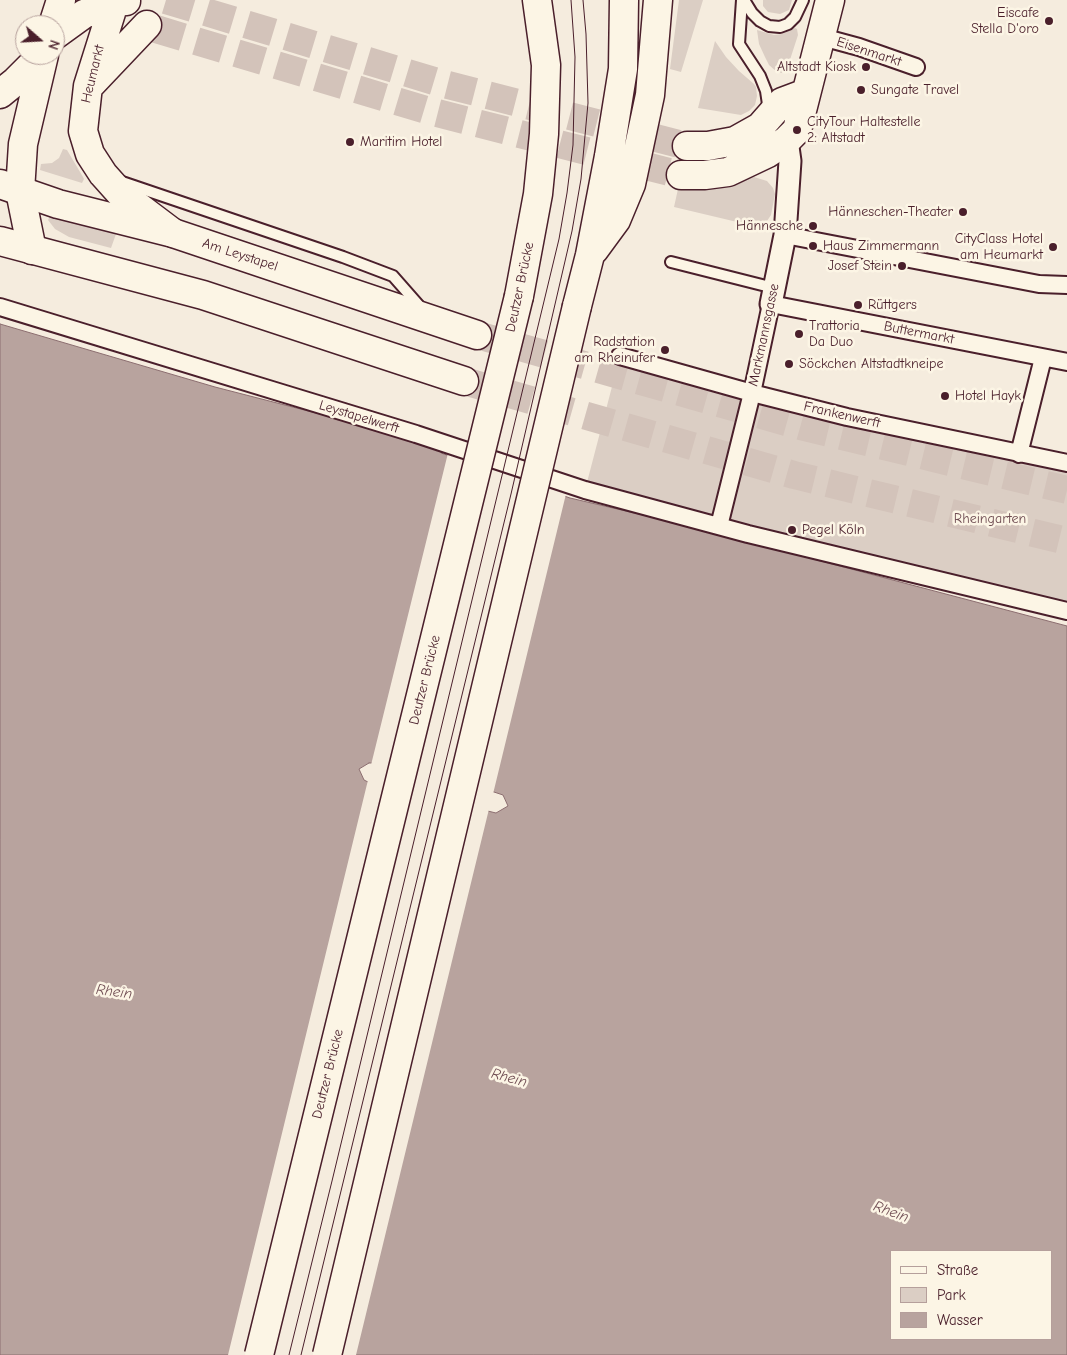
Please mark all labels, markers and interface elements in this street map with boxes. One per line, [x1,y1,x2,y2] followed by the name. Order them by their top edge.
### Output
[971,5,1039,38] place label: Eiscafe Stella D'oro
[15,15,65,65] north arrow
[1043,15,1055,27] marker: Eiscafe Stella D'oro
[834,34,904,70] street label: Eisenmarkt
[44,38,63,52] text: N
[78,43,108,105] street label: Heumarkt
[777,59,856,75] place label: Altstadt Kiosk
[860,61,872,73] marker: Altstadt Kiosk
[871,82,959,98] place label: Sungate Travel
[855,84,867,96] marker: Sungate Travel
[807,114,920,146] place label: CityTour Haltestelle 2: Altstadt
[791,124,803,136] marker: CityTour Haltestelle 2: Altstadt
[360,134,442,150] place label: Maritim Hotel
[344,136,356,148] marker: Maritim Hotel
[828,204,953,220] place label: Hänneschen-Theater
[957,206,969,218] marker: Hänneschen-Theater
[736,218,803,234] place label: Hännesche
[807,220,819,232] marker: Hännesche
[955,231,1043,264] place label: CityClass Hotel am Heumarkt
[200,235,280,275] street label: Am Leystapel
[823,238,939,254] place label: Haus Zimmermann
[502,240,538,334] street label: Deutzer Brücke
[807,240,819,252] marker: Haus Zimmermann
[1047,241,1059,253] marker: CityClass Hotel am Heumarkt
[828,258,892,274] place label: Josef Stein
[896,260,908,272] marker: Josef Stein
[745,282,783,388] street label: Markmannsgasse
[868,297,917,313] place label: Rüttgers
[852,299,864,311] marker: Rüttgers
[809,318,860,351] place label: Trattoria Da Duo
[882,318,956,348] street label: Buttermarkt
[793,328,805,340] marker: Trattoria Da Duo
[574,334,655,367] place label: Radstation am Rheinufer
[659,344,671,356] marker: Radstation am Rheinufer
[799,356,943,372] place label: Söckchen Altstadtkneipe
[783,358,795,370] marker: Söckchen Altstadtkneipe
[955,388,1021,404] place label: Hotel Hayk
[939,390,951,402] marker: Hotel Hayk
[317,397,401,437] street label: Leystapelwerft
[802,398,882,432] street label: Frankenwerft
[954,511,1026,527] park label: Rheingarten
[802,522,864,538] place label: Pegel Köln
[786,524,798,536] marker: Pegel Köln
[406,634,444,726] street label: Deutzer Brücke
[95,981,133,1003] water label: Rhein
[309,1028,347,1120] street label: Deutzer Brücke
[489,1065,529,1091] water label: Rhein
[871,1197,911,1227] water label: Rhein
[890,1250,1052,1340] legend
[937,1261,978,1279] text: Straße
[937,1286,966,1304] text: Park
[937,1311,983,1329] text: Wasser

